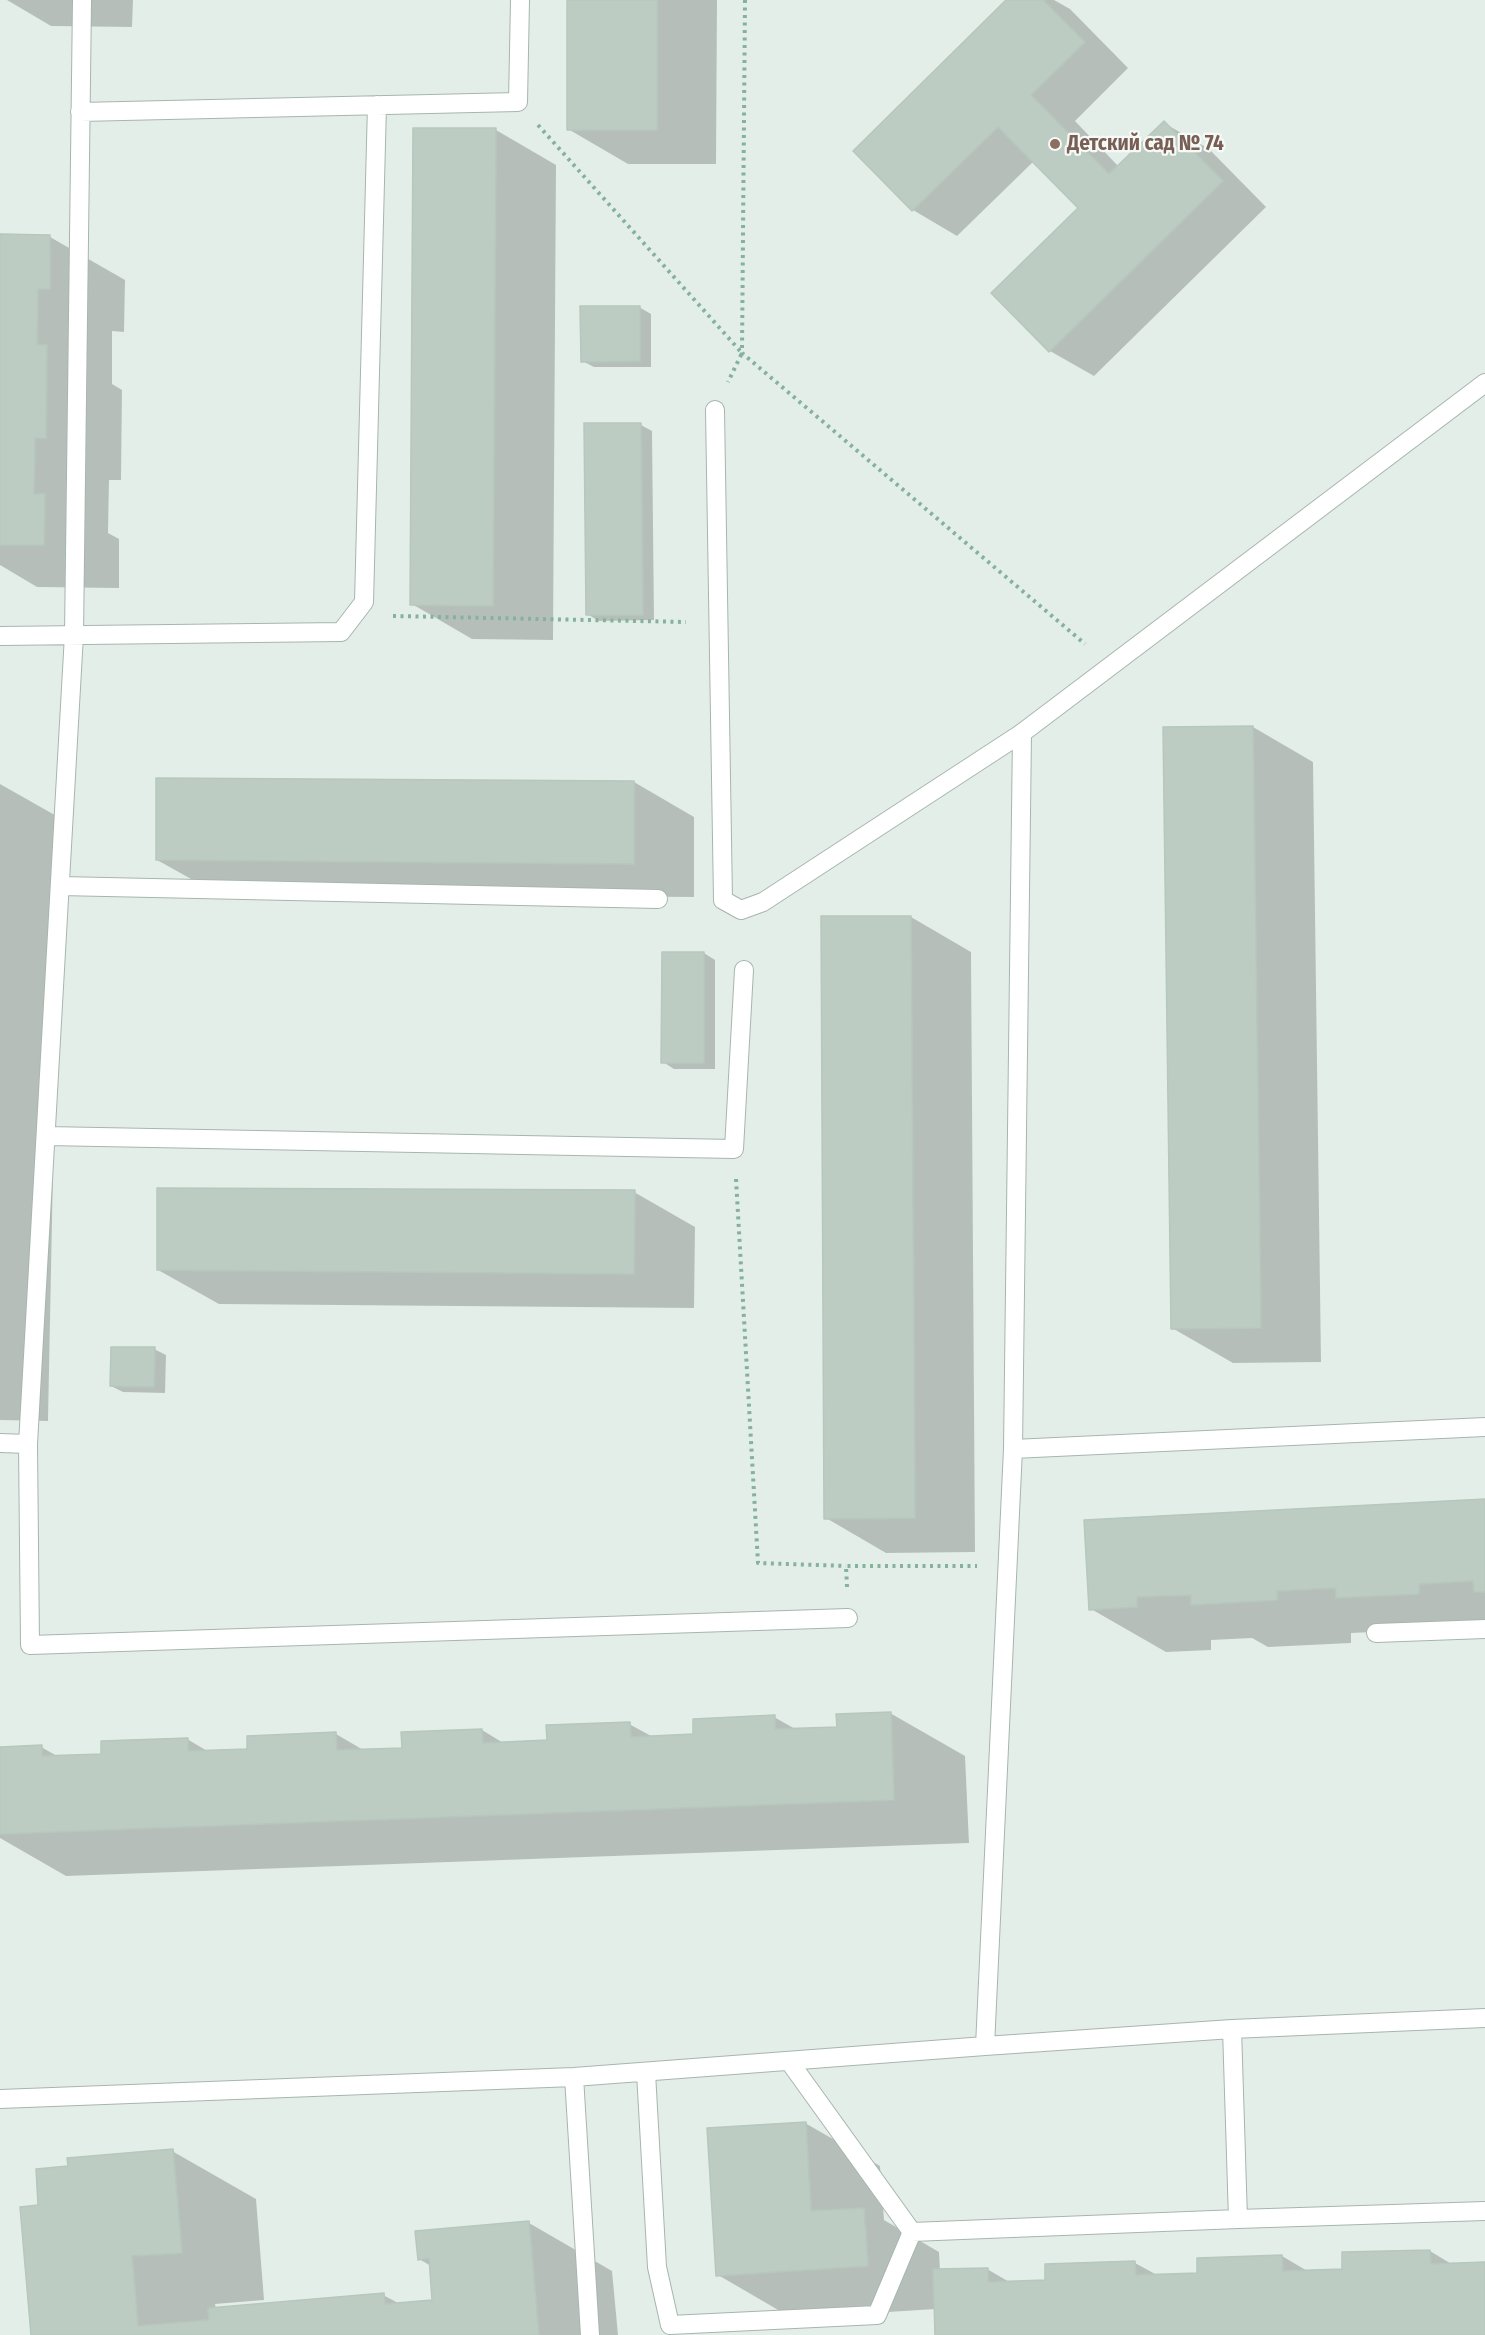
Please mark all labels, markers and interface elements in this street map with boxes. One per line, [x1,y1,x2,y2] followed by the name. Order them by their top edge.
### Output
[1067,131,1224,157] place label: Детский сад № 74
[1048,137,1062,151] marker: Детский сад № 74

